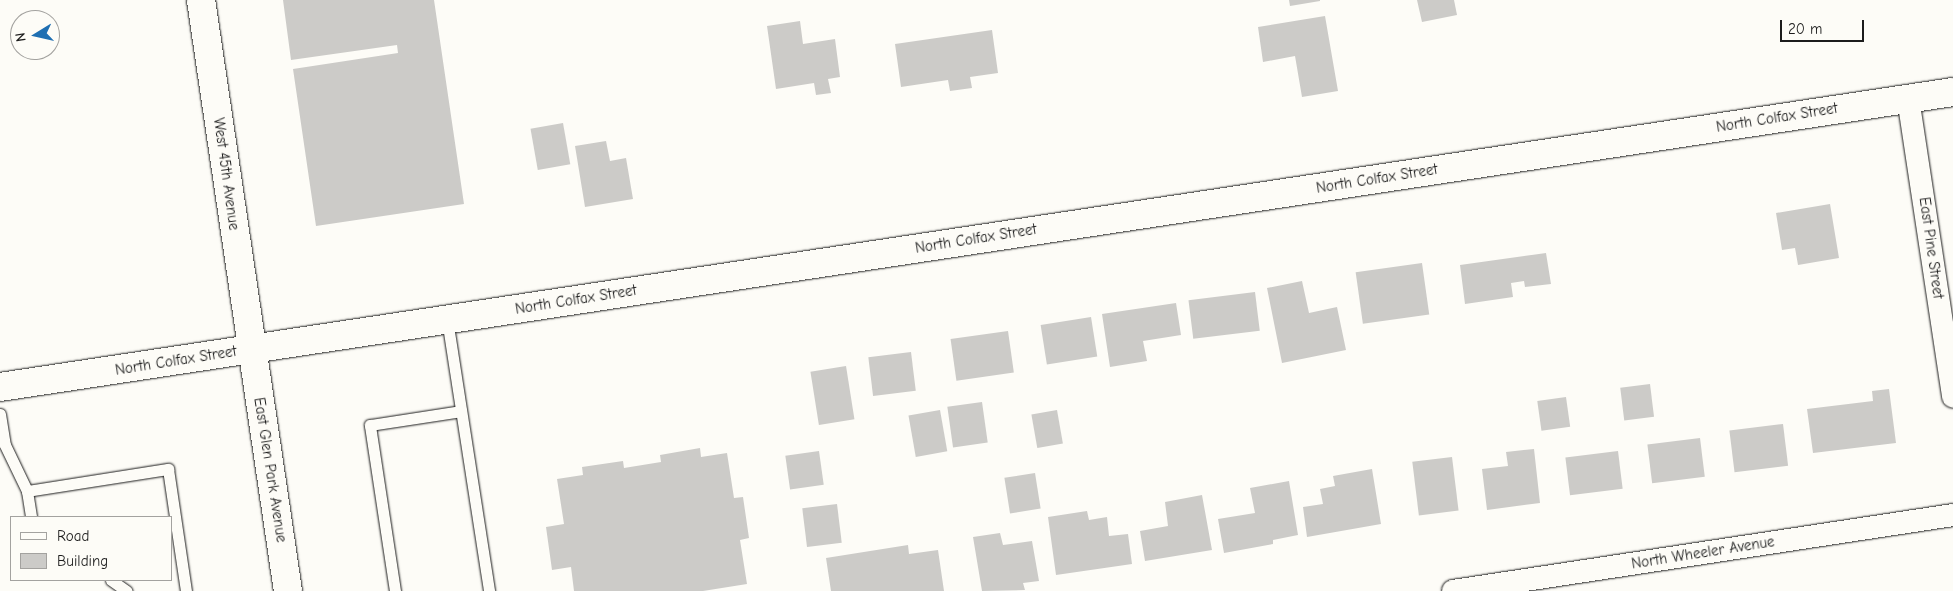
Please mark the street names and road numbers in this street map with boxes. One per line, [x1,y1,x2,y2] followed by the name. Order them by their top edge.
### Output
[1715,100,1839,136] street label: North Colfax Street
[209,117,243,231] street label: West 45th Avenue
[1315,161,1439,197] street label: North Colfax Street
[1915,196,1947,300] street label: East Pine Street
[914,221,1038,257] street label: North Colfax Street
[514,282,638,318] street label: North Colfax Street
[114,343,238,379] street label: North Colfax Street
[250,396,290,544] street label: East Glen Park Avenue
[1630,533,1776,573] street label: North Wheeler Avenue

